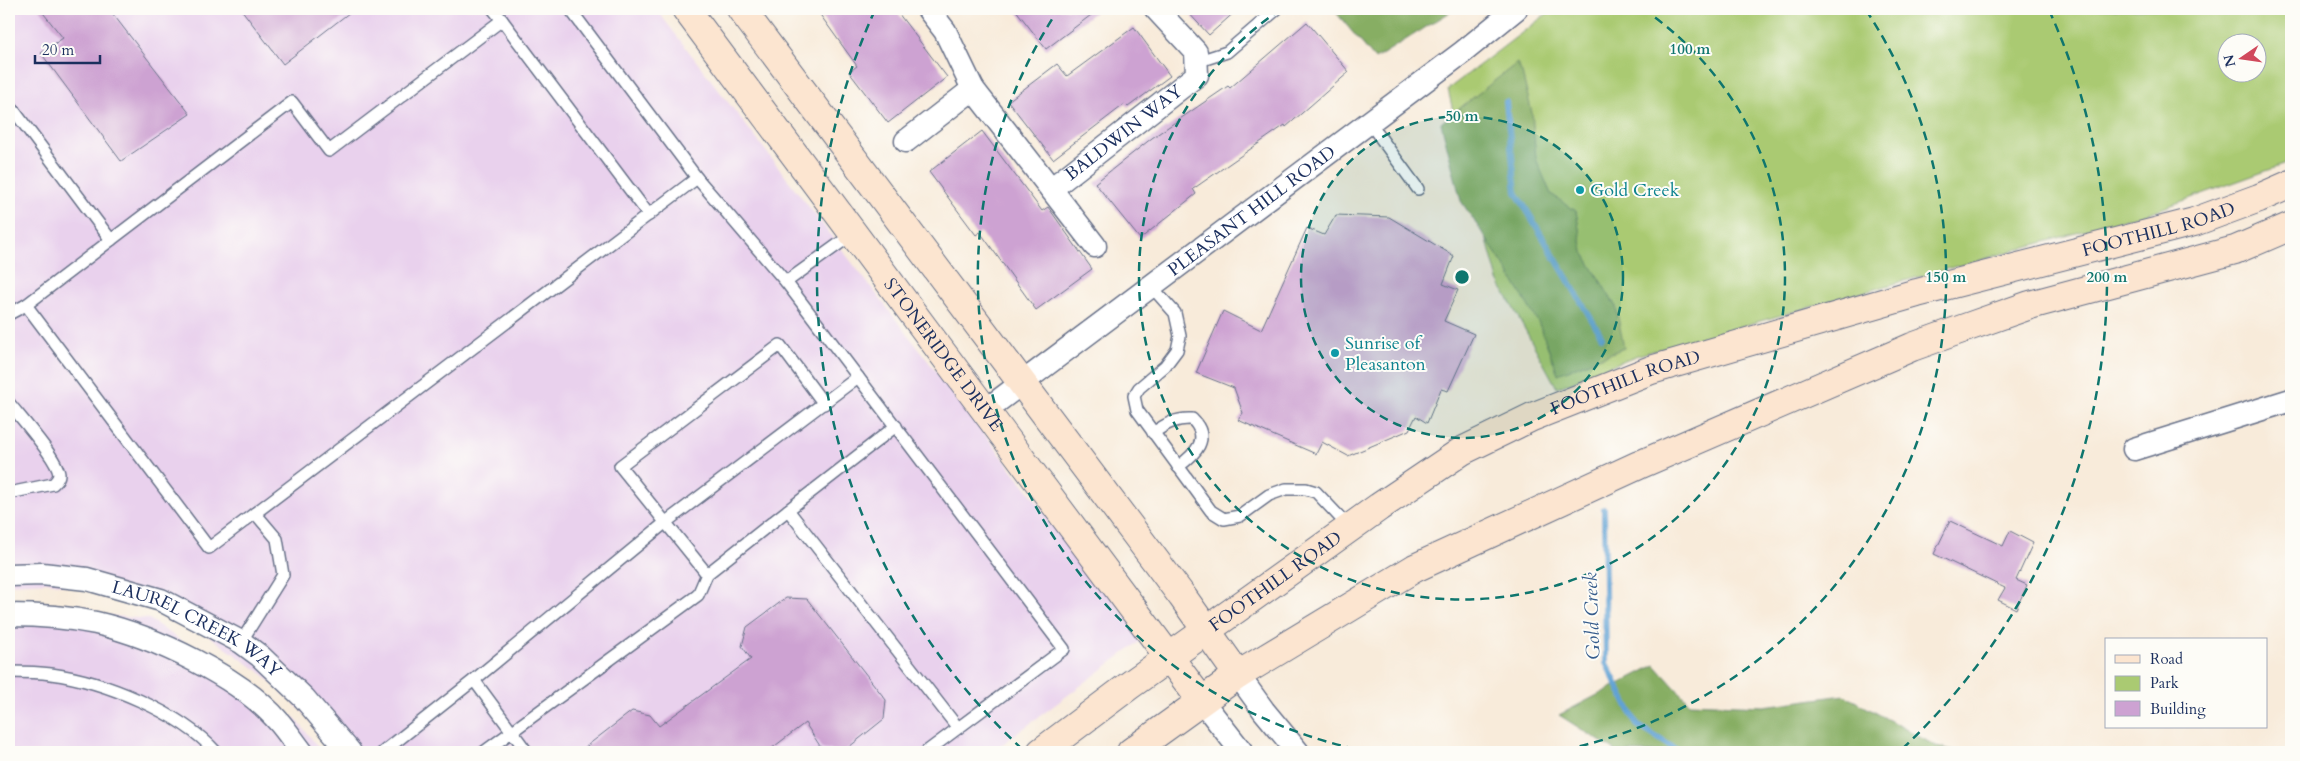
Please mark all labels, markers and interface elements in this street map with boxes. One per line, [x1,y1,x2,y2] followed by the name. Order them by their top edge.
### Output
[35,32,100,64] scale bar
[2218,32,2268,82] north arrow
[1670,39,1711,59] text: 100 m
[42,40,74,60] text: 20 m
[2219,53,2240,69] text: N
[1059,78,1188,186] street label: BALDWIN WAY
[1445,106,1479,126] text: 50 m
[1162,139,1341,282] street label: PLEASANT HILL ROAD
[1590,178,1680,203] place label: Gold Creek
[1574,184,1586,196] marker: Gold Creek
[2079,195,2238,263] street label: FOOTHILL ROAD
[1926,267,1967,287] text: 150 m
[2087,267,2128,287] text: 200 m
[1453,268,1471,286] centre of rings
[878,273,1009,436] street label: STONERIDGE DRIVE
[1345,331,1427,377] place label: Sunrise of Pleasanton
[1547,344,1703,421] street label: FOOTHILL ROAD
[1329,347,1341,359] marker: Sunrise of Pleasanton
[1204,525,1347,637] street label: FOOTHILL ROAD
[1577,571,1607,660] water label: Gold Creek
[109,574,288,683] street label: LAUREL CREEK WAY
[2105,638,2268,728] legend
[2150,649,2183,669] text: Road
[2150,673,2179,693] text: Park
[2150,699,2206,719] text: Building

